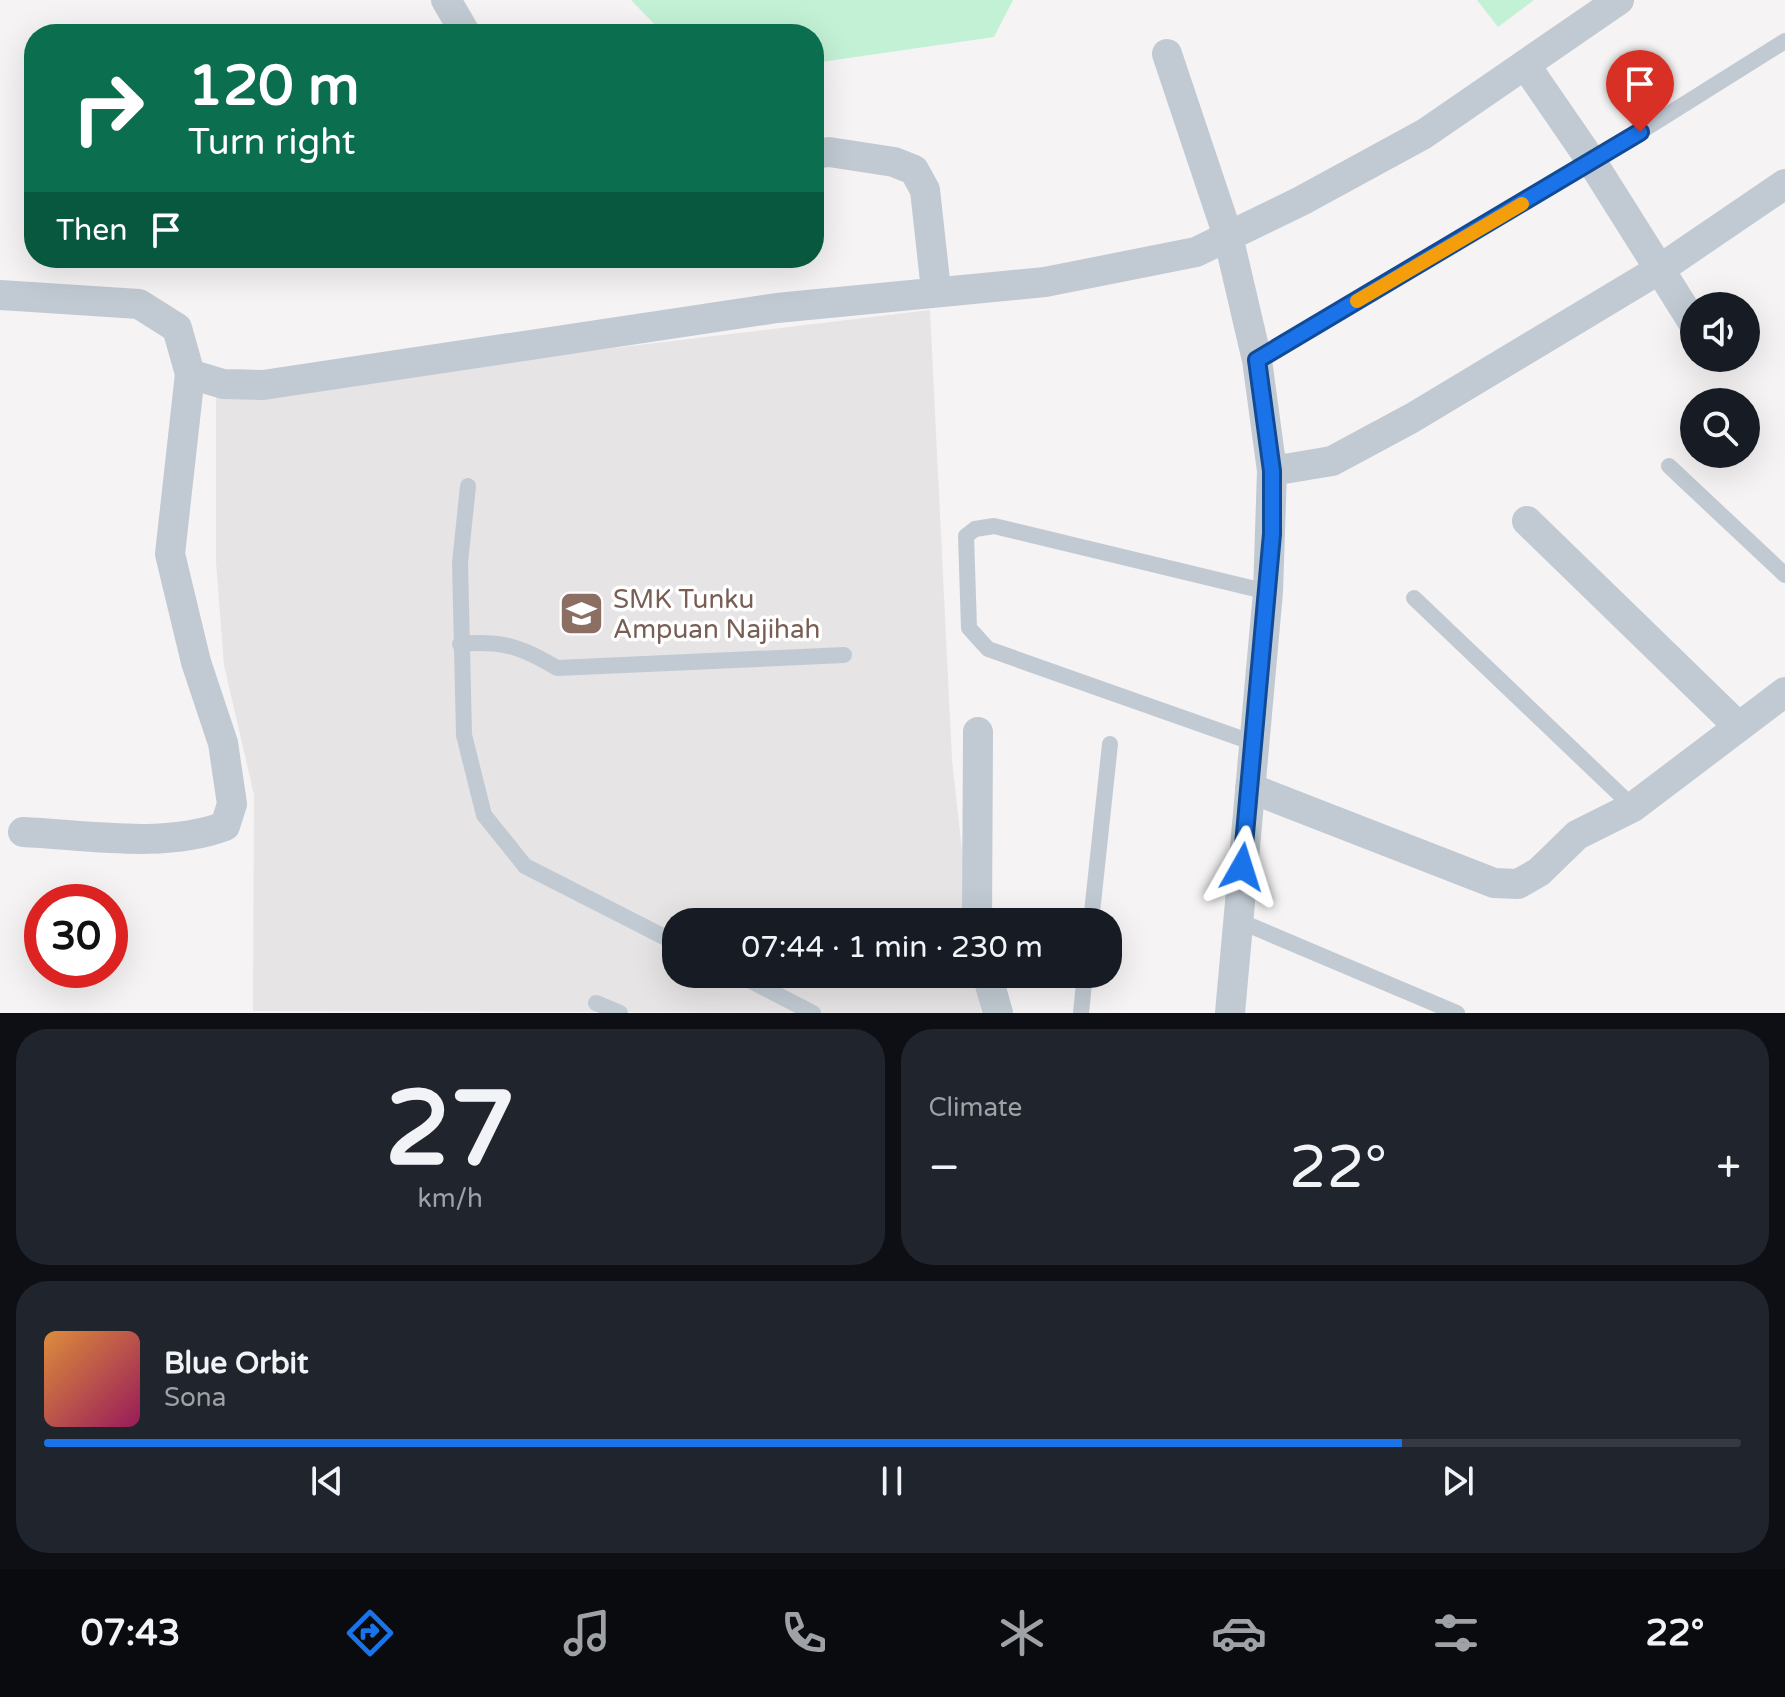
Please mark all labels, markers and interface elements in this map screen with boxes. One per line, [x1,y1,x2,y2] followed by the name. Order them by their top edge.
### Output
[1606,50,1674,132] pin
[188,53,359,120] text: 120 m
[56,56,160,160] icon: right
[1618,62,1662,106] icon: arrive
[188,121,355,164] text: Turn right
[144,208,188,252] icon: arrive
[56,212,128,249] text: Then
[1680,292,1760,468] map controls
[1680,292,1760,372] button: sound
[1680,388,1760,468] button: search
[613,584,820,645] place label: SMK Tunku Ampuan Najihah
[558,590,606,638] school or university icon: SMK Tunku Ampuan Najihah
[1200,825,1284,909] position arrow
[24,884,128,988] speed limit sign: 30
[741,929,1043,966] text: 07:44 · 1 min · 230 m
[385,1068,516,1193] text: 27
[929,1092,1022,1123] text: Climate
[1289,1132,1387,1204] text: 22°
[929,1142,960,1195] text: −
[1716,1142,1741,1195] text: +
[418,1183,483,1214] text: km/h
[164,1345,309,1382] text: Blue Orbit
[164,1382,226,1413] text: Sona
[305,1459,349,1503] icon: previous
[870,1459,914,1503] icon: pause
[1436,1459,1480,1503] icon: next
[342,1605,398,1661] icon: directions
[559,1605,615,1661] icon: music
[776,1605,832,1661] icon: phone
[994,1605,1050,1661] icon: climate
[1211,1605,1267,1661] icon: car
[1428,1605,1484,1661] icon: filters
[81,1612,180,1655] text: 07:43
[1646,1612,1704,1655] text: 22°

